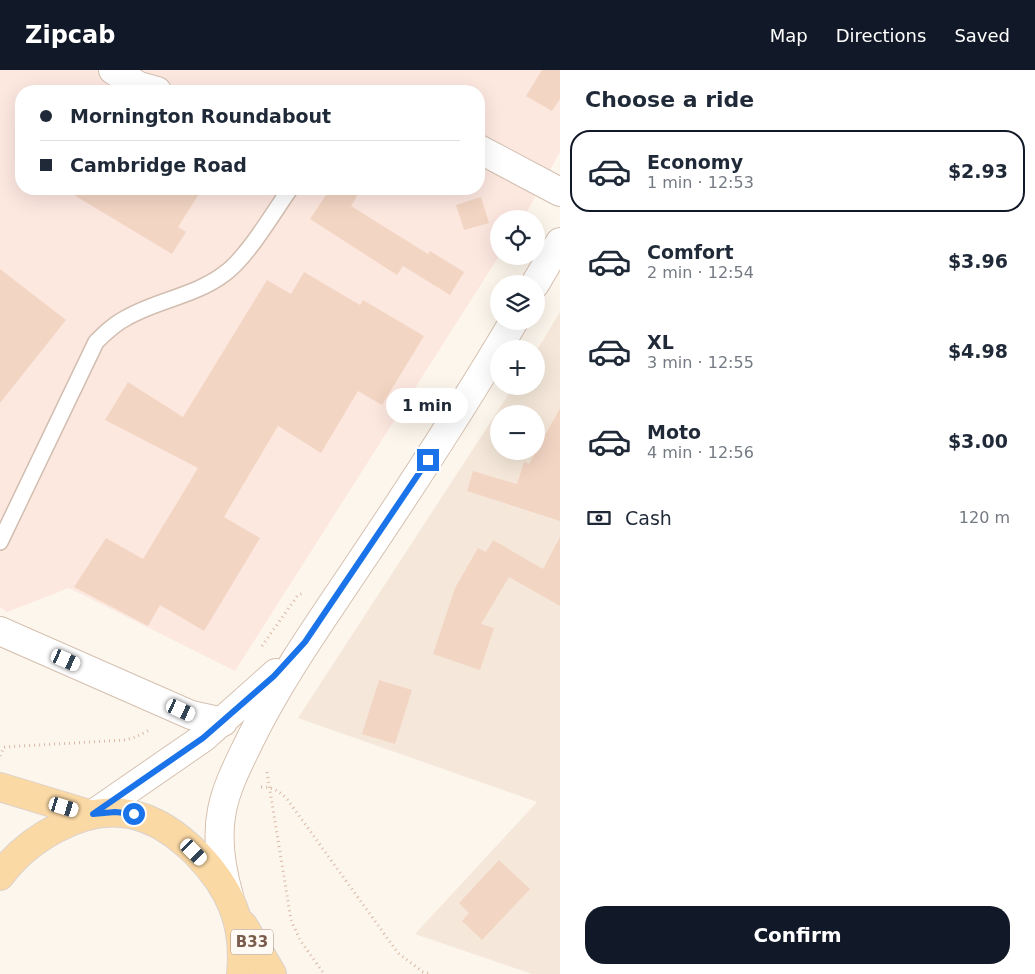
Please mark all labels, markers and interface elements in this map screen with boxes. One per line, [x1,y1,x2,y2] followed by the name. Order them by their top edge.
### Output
[25,21,115,49] text: Zipcab
[770,25,808,46] text: Map
[836,25,926,46] text: Directions
[954,25,1010,46] text: Saved
[585,87,754,112] text: Choose a ride
[70,105,331,127] text: Mornington Roundabout
[587,149,632,194] icon: car
[647,151,743,173] text: Economy
[70,154,247,176] text: Cambridge Road
[948,160,1008,182] text: $2.93
[647,173,754,192] text: 1 min · 12:53
[490,210,545,460] map controls
[490,210,545,265] button: locate
[587,239,632,284] icon: car
[647,241,734,263] text: Comfort
[948,250,1008,272] text: $3.96
[647,263,754,282] text: 2 min · 12:54
[490,275,545,330] button: layers
[587,329,632,374] icon: car
[647,331,674,353] text: XL
[490,340,545,395] button: +
[948,340,1008,362] text: $4.98
[647,353,754,372] text: 3 min · 12:55
[387,388,469,422] callout: 1 min
[402,396,452,415] text: 1 min
[490,405,545,460] button: −
[587,419,632,464] icon: car
[647,421,701,443] text: Moto
[948,430,1008,452] text: $3.00
[647,443,754,462] text: 4 min · 12:56
[417,449,439,471] route end
[585,504,613,532] icon: cash
[625,507,672,529] text: Cash
[959,508,1010,527] text: 120 m
[49,647,82,673] car
[164,697,197,723] car
[47,795,80,819] car
[123,803,145,825] route start
[178,836,209,868] car
[585,906,1010,964] button: Confirm
[231,930,273,954] road number: B33

